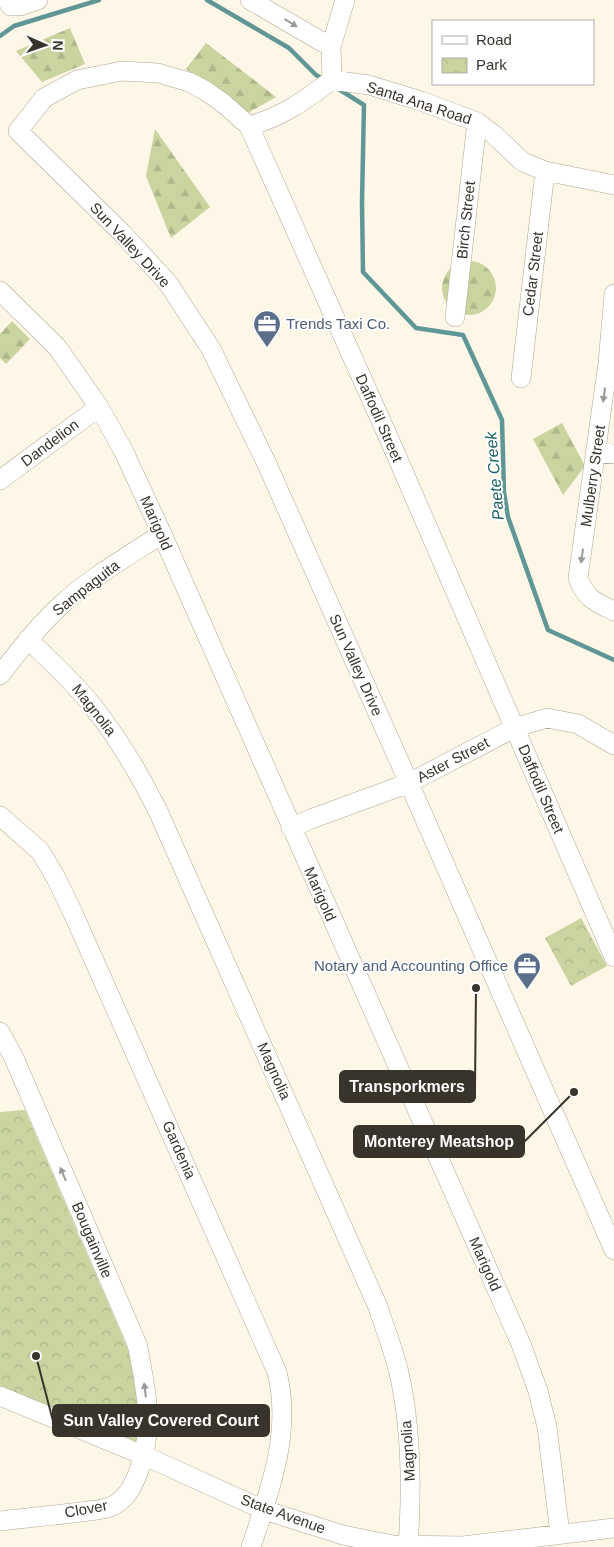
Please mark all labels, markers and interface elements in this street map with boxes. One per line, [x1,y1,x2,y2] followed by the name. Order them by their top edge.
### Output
[284,19,297,28] one-way arrow
[20,20,70,70] north arrow
[432,20,594,85] legend
[476,31,512,48] text: Road
[50,40,66,51] text: N
[476,56,507,73] text: Park
[365,78,474,127] street label: Santa Ana Road
[453,179,478,260] street label: Birch Street
[87,199,174,291] street label: Sun Valley Drive
[519,230,546,317] street label: Cedar Street
[252,309,282,348] office icon: Trends Taxi Co.
[286,315,390,332] place label: Trends Taxi Co.
[352,371,407,465] street label: Daffodil Street
[600,387,608,403] one-way arrow
[18,415,82,470] street label: Dandelion
[577,423,608,528] street label: Mulberry Street
[482,430,507,521] water label: Paete Creek
[137,493,176,553] street label: Marigold
[577,548,585,564] one-way arrow
[49,556,123,619] street label: Sampaguita
[326,611,387,718] street label: Sun Valley Drive
[69,680,120,739] street label: Magnolia
[414,733,492,786] street label: Aster Street
[515,742,568,837] street label: Daffodil Street
[301,864,340,924] street label: Marigold
[512,951,542,990] office icon: Notary and Accounting Office
[314,957,508,974] place label: Notary and Accounting Office
[254,1040,295,1103] street label: Magnolia
[340,1071,475,1102] callout: Transporkmers
[349,1078,465,1095] text: Transporkmers
[159,1118,200,1182] street label: Gardenia
[354,1126,524,1157] callout: Monterey Meatshop
[364,1133,514,1150] text: Monterey Meatshop
[59,1167,67,1181] one-way arrow
[69,1199,116,1280] street label: Bougainville
[466,1234,505,1294] street label: Marigold
[141,1382,149,1398] one-way arrow
[53,1405,269,1436] callout: Sun Valley Covered Court
[63,1412,259,1429] text: Sun Valley Covered Court
[397,1419,418,1482] street label: Magnolia
[238,1490,328,1537] street label: State Avenue
[63,1496,109,1521] street label: Clover

